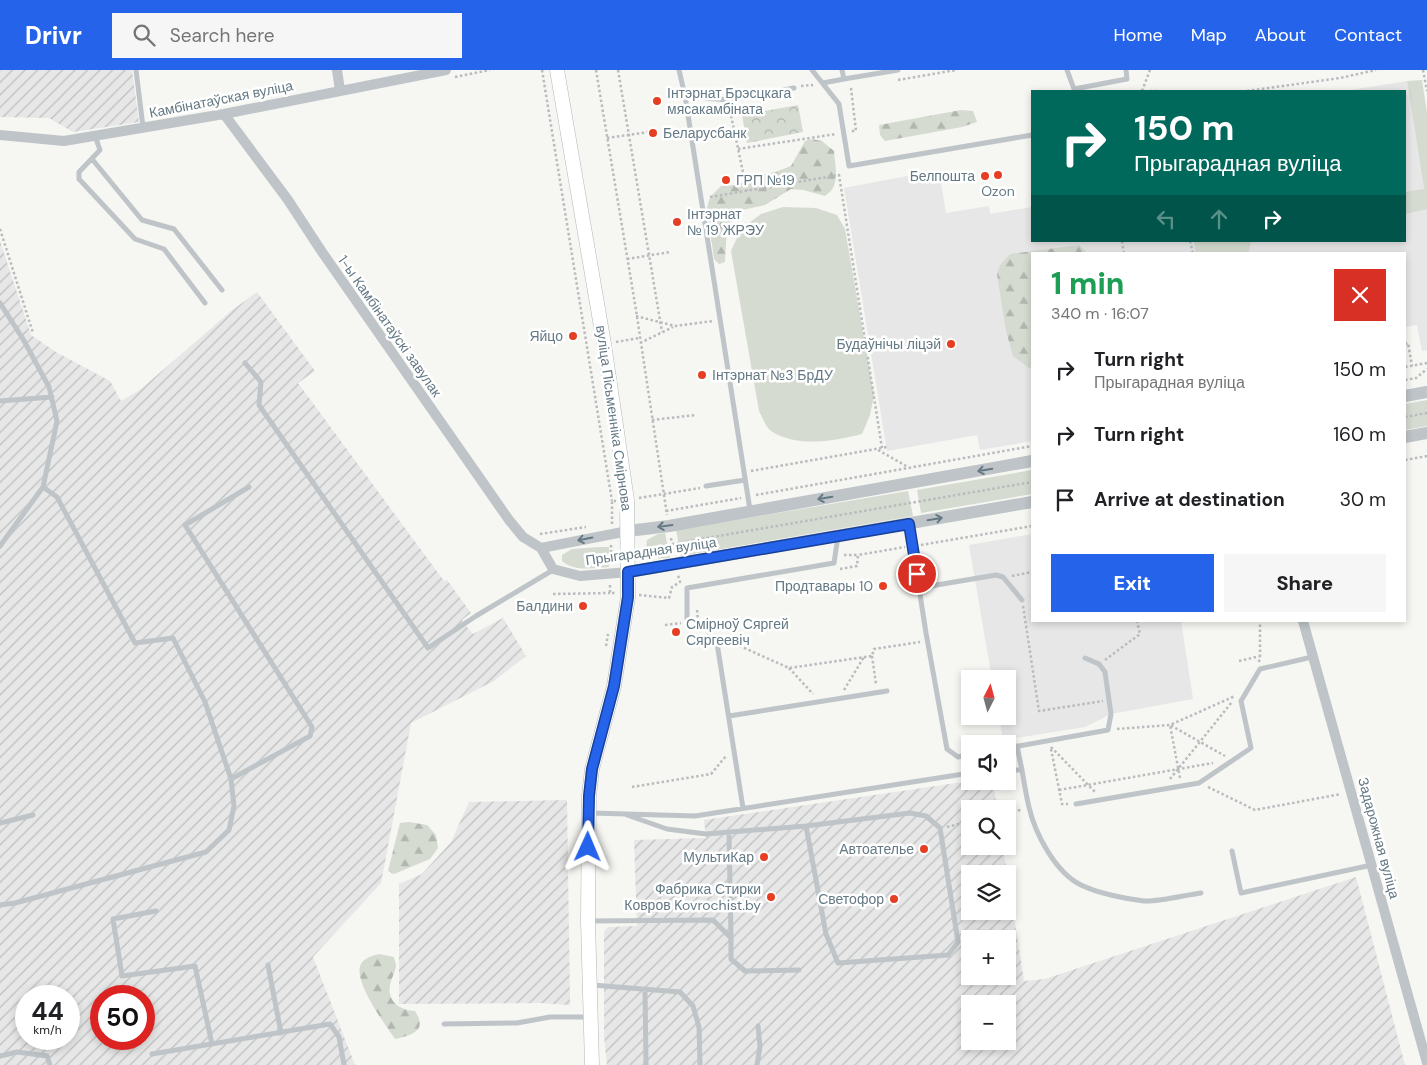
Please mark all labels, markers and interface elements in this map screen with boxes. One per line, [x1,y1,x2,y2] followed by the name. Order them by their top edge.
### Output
[112,13,462,58] search box
[25,20,82,51] text: Drivr
[130,21,158,49] icon: search
[170,23,275,48] text: Search here
[1113,23,1163,47] text: Home
[1191,23,1227,47] text: Map
[1255,23,1306,47] text: About
[1334,23,1402,47] text: Contact
[148,76,295,122] street label: Камбінатаўская вуліца
[667,84,791,118] place label: Інтэрнат Брэсцкага мясакамбіната
[651,95,663,107] marker: Інтэрнат Брэсцкага мясакамбіната
[1134,105,1234,151] text: 150 m
[1051,110,1116,175] icon: right
[663,124,747,142] place label: Беларусбанк
[647,127,659,139] marker: Беларусбанк
[1134,149,1341,178] text: Прыгарадная вуліца
[910,167,975,185] place label: Белпошта
[992,169,1004,181] marker: Ozon
[979,170,991,182] marker: Белпошта
[736,171,795,189] place label: ГРП №19
[720,174,732,186] marker: ГРП №19
[981,182,1015,200] place label: Ozon
[687,205,764,239] place label: Інтэрнат № 19 ЖРЭУ
[1152,205,1180,233] icon: left
[1205,205,1233,233] icon: ahead
[1258,205,1286,233] icon: right
[671,216,683,228] marker: Інтэрнат № 19 ЖРЭУ
[334,252,446,401] street label: 1-ы Камбінатаўскі завулак
[1051,264,1124,303] text: 1 min
[1334,269,1386,321] button: close
[1051,303,1149,324] text: 340 m · 16:07
[592,324,636,512] street label: вуліца Пісьменніка Смірнова
[529,327,563,345] place label: Яйцо
[567,330,579,342] marker: Яйцо
[836,335,941,353] place label: Будаўнічы ліцэй
[945,338,957,350] marker: Будаўнічы ліцэй
[1094,347,1184,372] text: Turn right
[1051,356,1079,384] icon: right
[1334,357,1386,382] text: 150 m
[712,366,833,384] place label: Інтэрнат №3 БрДУ
[696,369,708,381] marker: Інтэрнат №3 БрДУ
[1094,372,1245,393] text: Прыгарадная вуліца
[1051,421,1079,449] icon: right
[1094,422,1184,447] text: Turn right
[1333,422,1386,447] text: 160 m
[977,465,993,475] one-way arrow
[1051,486,1079,514] icon: arrive
[1094,487,1285,512] text: Arrive at destination
[1340,487,1386,512] text: 30 m
[817,494,833,504] one-way arrow
[927,514,943,524] one-way arrow
[657,522,673,532] one-way arrow
[584,533,718,569] street label: Прыгарадная вуліца
[577,535,593,545] one-way arrow
[896,553,938,595] pin
[1051,554,1214,612] button: Exit
[1224,554,1386,612] button: Share
[903,560,931,588] icon: arrive
[775,577,873,595] place label: Продтавары 10
[877,580,889,592] marker: Продтавары 10
[516,597,573,615] place label: Балдини
[577,600,589,612] marker: Балдини
[686,615,789,649] place label: Смірноў Сяргей Сяргеевіч
[670,626,682,638] marker: Смірноў Сяргей Сяргеевіч
[961,670,1016,725] north arrow
[961,670,1016,1050] map controls
[961,735,1016,790] button: sound
[1354,775,1404,901] street label: Задарожная вуліца
[961,800,1016,855] button: search
[561,820,613,872] position arrow
[839,840,914,858] place label: Автоателье
[918,843,930,855] marker: Автоателье
[683,848,754,866] place label: МультиКар
[758,851,770,863] marker: МультиКар
[961,865,1016,920] button: layers
[624,880,761,914] place label: Фабрика Стирки Ковров Kovrochist.by
[818,890,884,908] place label: Светофор
[765,891,777,903] marker: Фабрика Стирки Ковров Kovrochist.by
[888,893,900,905] marker: Светофор
[961,930,1016,985] button: +
[90,985,155,1050] speed limit sign: 50
[31,995,64,1028] text: 44
[961,995,1016,1050] button: −
[33,1022,62,1038] text: km/h

